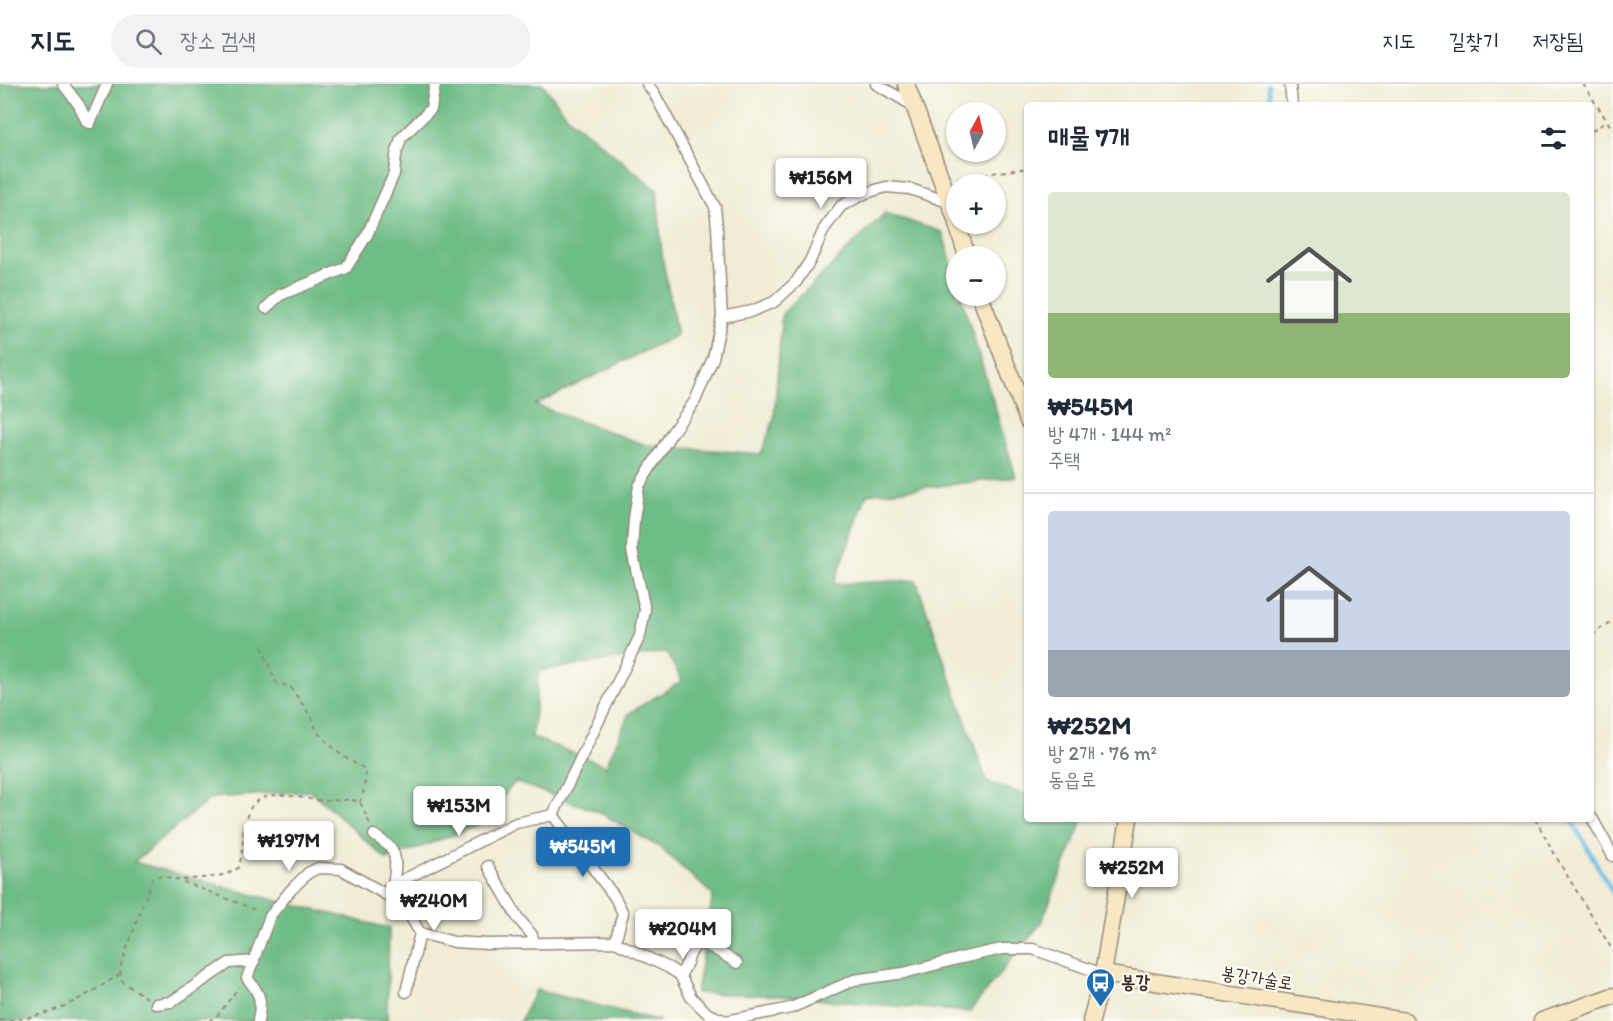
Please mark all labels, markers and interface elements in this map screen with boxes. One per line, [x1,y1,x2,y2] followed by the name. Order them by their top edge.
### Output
[111,14,531,68] search box
[30,23,75,57] text: 지도
[132,25,165,58] icon: search
[180,27,256,54] text: 장소 검색
[1382,28,1416,53] text: 지도
[1449,28,1499,53] text: 길찾기
[1532,28,1583,53] text: 저장됨
[946,102,1006,162] north arrow
[946,102,1006,306] map controls
[1048,121,1130,153] text: 매물 7개
[1537,122,1570,155] icon: filters
[779,158,863,209] pin: ₩156M
[789,165,853,189] text: ₩156M
[946,174,1006,234] button: +
[1255,231,1363,339] icon: home
[946,246,1006,306] button: −
[1048,390,1134,422] text: ₩545M
[1048,422,1171,446] text: 방 4개 · 144 m²
[1048,448,1080,472] text: 주택
[1255,550,1363,658] icon: home
[1048,709,1132,741] text: ₩252M
[1048,741,1157,765] text: 방 2개 · 76 m²
[1048,767,1096,791] text: 동읍로
[417,786,501,837] pin: ₩153M
[427,793,491,817] text: ₩153M
[247,821,331,872] pin: ₩197M
[541,827,625,878] pin: ₩545M
[258,828,320,852] text: ₩197M
[550,834,616,858] text: ₩545M
[1090,848,1174,899] pin: ₩252M
[1100,855,1164,879] text: ₩252M
[392,881,476,932] pin: ₩240M
[400,888,468,912] text: ₩240M
[641,909,725,960] pin: ₩204M
[649,916,717,940] text: ₩204M
[1220,961,1294,995] street label: 봉강가술로
[1084,966,1116,1008] bus stop icon: 봉강
[1121,971,1150,993] place label: 봉강

